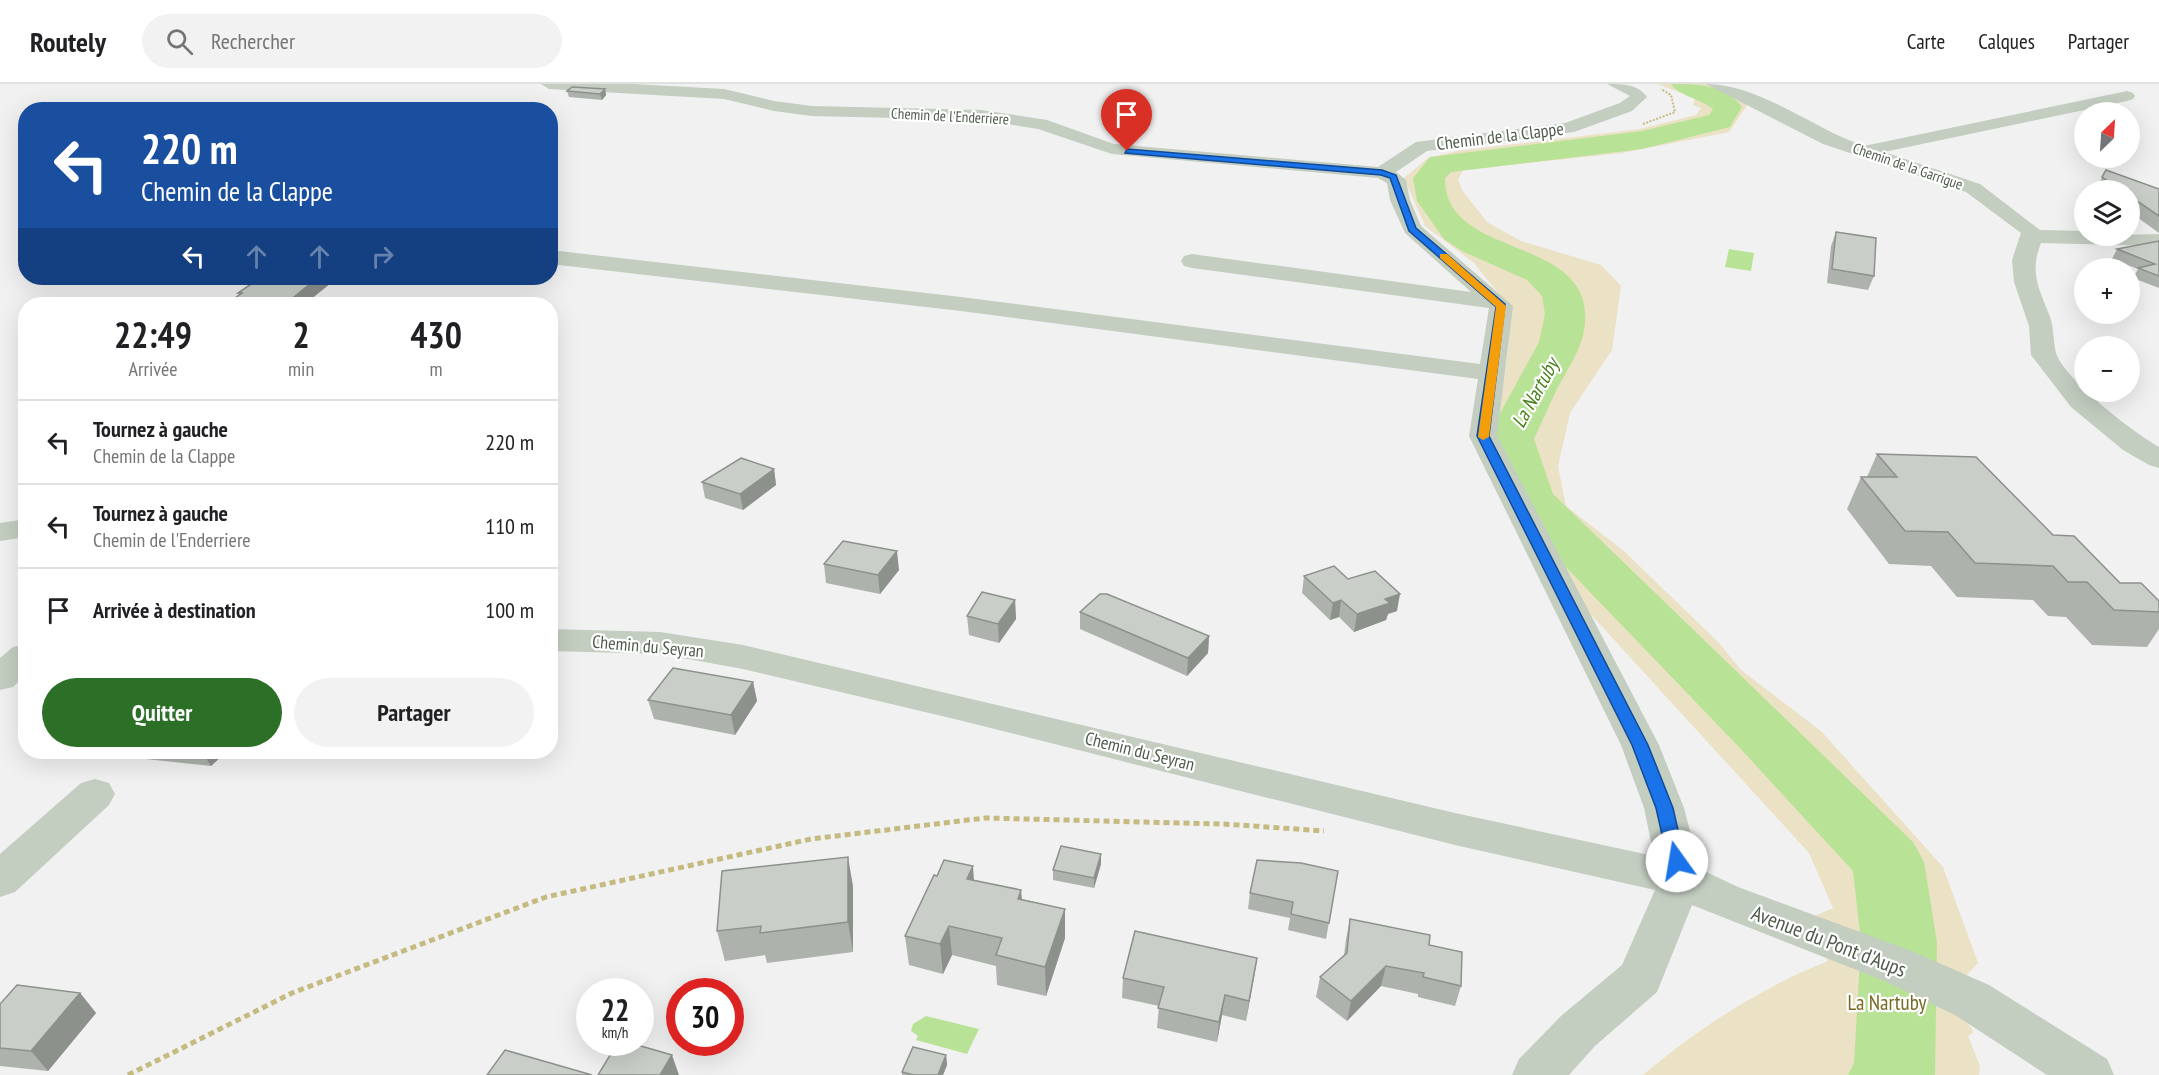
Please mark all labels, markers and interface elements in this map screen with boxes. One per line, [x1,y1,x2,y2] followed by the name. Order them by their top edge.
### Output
[142,14,562,68] search box
[30,23,106,60] text: Routely
[163,25,196,58] icon: search
[211,27,295,55] text: Rechercher
[1907,28,1945,55] text: Carte
[1978,28,2035,55] text: Calques
[2068,28,2129,55] text: Partager
[1101,89,1152,151] pin
[1110,98,1143,131] icon: arrive
[2074,102,2140,168] north arrow
[2074,102,2140,402] map controls
[890,103,1010,129] street label: Chemin de l'Enderriere
[1435,117,1565,155] street label: Chemin de la Clappe
[141,121,238,176] text: 220 m
[42,126,120,204] icon: left
[1851,138,1965,194] street label: Chemin de la Garrigue
[141,174,333,208] text: Chemin de la Clappe
[2074,180,2140,246] button: layers
[177,240,210,273] icon: left
[240,240,273,273] icon: ahead
[303,240,336,273] icon: ahead
[366,240,399,273] icon: right
[2074,258,2140,324] button: +
[114,311,192,358] text: 22:49
[292,311,310,358] text: 2
[410,311,462,358] text: 430
[2074,336,2140,402] button: −
[1505,352,1566,432] water label: La Nartuby
[129,356,177,382] text: Arrivée
[288,356,314,382] text: min
[430,356,443,382] text: m
[93,415,228,443] text: Tournez à gauche
[42,426,75,459] icon: left
[485,428,534,456] text: 220 m
[93,443,235,469] text: Chemin de la Clappe
[93,499,228,527] text: Tournez à gauche
[42,510,75,543] icon: left
[485,512,534,540] text: 110 m
[93,527,251,553] text: Chemin de l'Enderriere
[42,594,75,627] icon: arrive
[93,596,256,624] text: Arrivée à destination
[485,596,534,624] text: 100 m
[591,630,705,662] street label: Chemin du Seyran
[42,678,282,747] button: Quitter
[294,678,534,747] button: Partager
[1083,726,1197,776] street label: Chemin du Seyran
[1645,829,1709,893] position arrow
[1748,899,1910,983] street label: Avenue du Pont d'Aups
[666,978,744,1056] speed limit sign: 30
[1848,989,1927,1016] park label: La Nartuby
[601,990,629,1029] text: 22
[602,1023,628,1042] text: km/h

